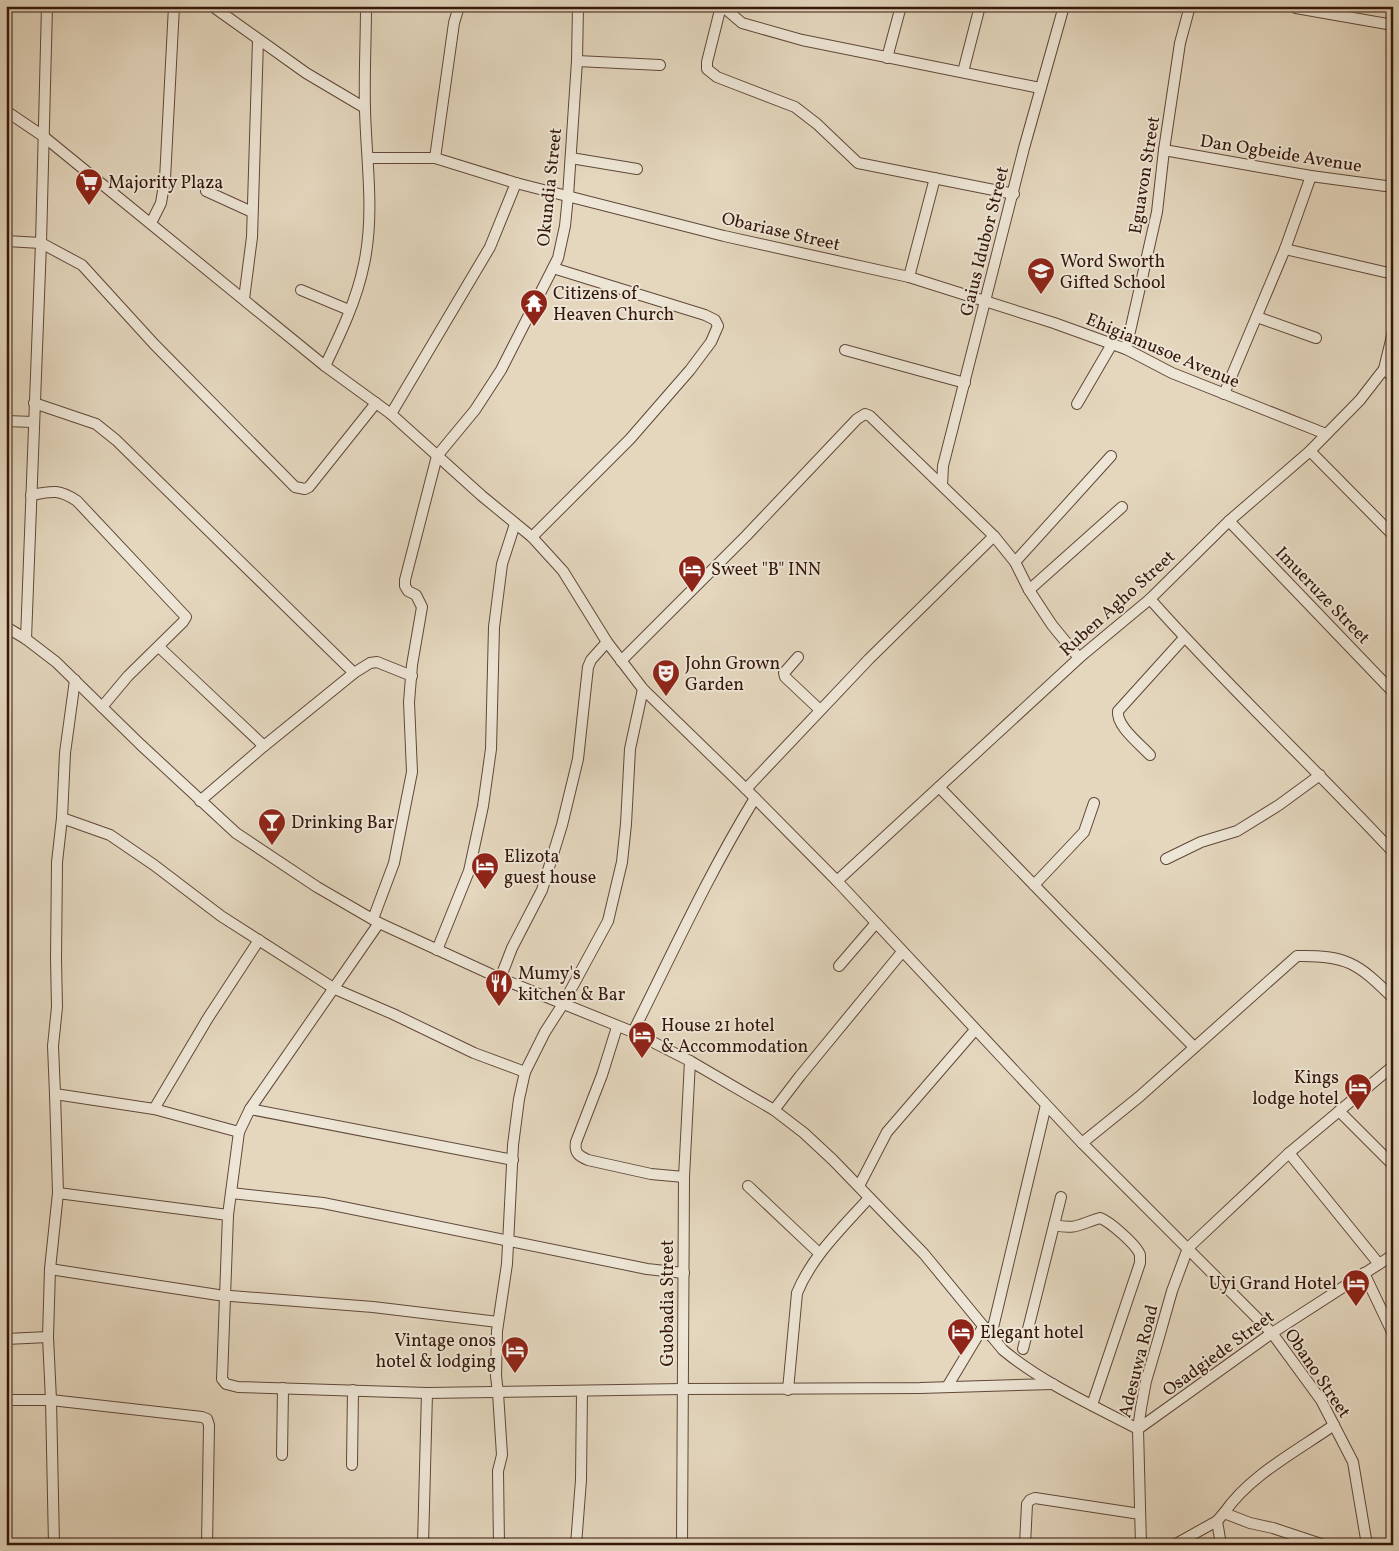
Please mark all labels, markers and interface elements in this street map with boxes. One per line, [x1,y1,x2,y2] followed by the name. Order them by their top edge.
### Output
[1124,115,1167,236] street label: Eguavon Street
[532,127,569,248] street label: Okundia Street
[1198,129,1364,180] street label: Dan Ogbeide Avenue
[955,164,1016,319] street label: Gaius Idubor Street
[74,167,104,206] supermarket icon: Majority Plaza
[108,171,223,196] place label: Majority Plaza
[719,207,842,258] street label: Obariase Street
[1060,250,1166,296] place label: Word Sworth Gifted School
[1026,256,1056,295] school or university icon: Word Sworth Gifted School
[553,282,674,328] place label: Citizens of Heaven Church
[519,288,549,327] temple icon: Citizens of Heaven Church
[1082,308,1243,395] street label: Ehigiamusoe Avenue
[1269,542,1375,650] street label: Imueruze Street
[1055,545,1181,663] street label: Ruben Agho Street
[677,554,707,593] hotel icon: Sweet "B" INN
[711,558,821,583] place label: Sweet "B" INN
[685,652,780,698] place label: John Grown Garden
[651,658,681,697] theatre icon: John Grown Garden
[257,807,287,846] bar icon: Drinking Bar
[291,811,395,836] place label: Drinking Bar
[504,845,596,891] place label: Elizota guest house
[470,851,500,890] hotel icon: Elizota guest house
[518,962,626,1008] place label: Mumy's kitchen & Bar
[484,968,514,1007] restaurant icon: Mumy's kitchen & Bar
[661,1014,809,1060] place label: House 21 hotel & Accommodation
[627,1020,657,1059] hotel icon: House 21 hotel & Accommodation
[1252,1066,1339,1112] place label: Kings lodge hotel
[1343,1072,1373,1111] hotel icon: Kings lodge hotel
[656,1240,681,1366] street label: Guobadia Street
[1341,1268,1371,1307] hotel icon: Uyi Grand Hotel
[1209,1272,1337,1297] place label: Uyi Grand Hotel
[1113,1302,1166,1420] street label: Adesuwa Road
[1158,1305,1280,1403] street label: Osadgiede Street
[946,1317,976,1356] hotel icon: Elegant hotel
[980,1321,1084,1346] place label: Elegant hotel
[1278,1324,1356,1424] street label: Obano Street
[375,1329,496,1375] place label: Vintage onos hotel & lodging
[500,1335,530,1374] hotel icon: Vintage onos hotel & lodging

